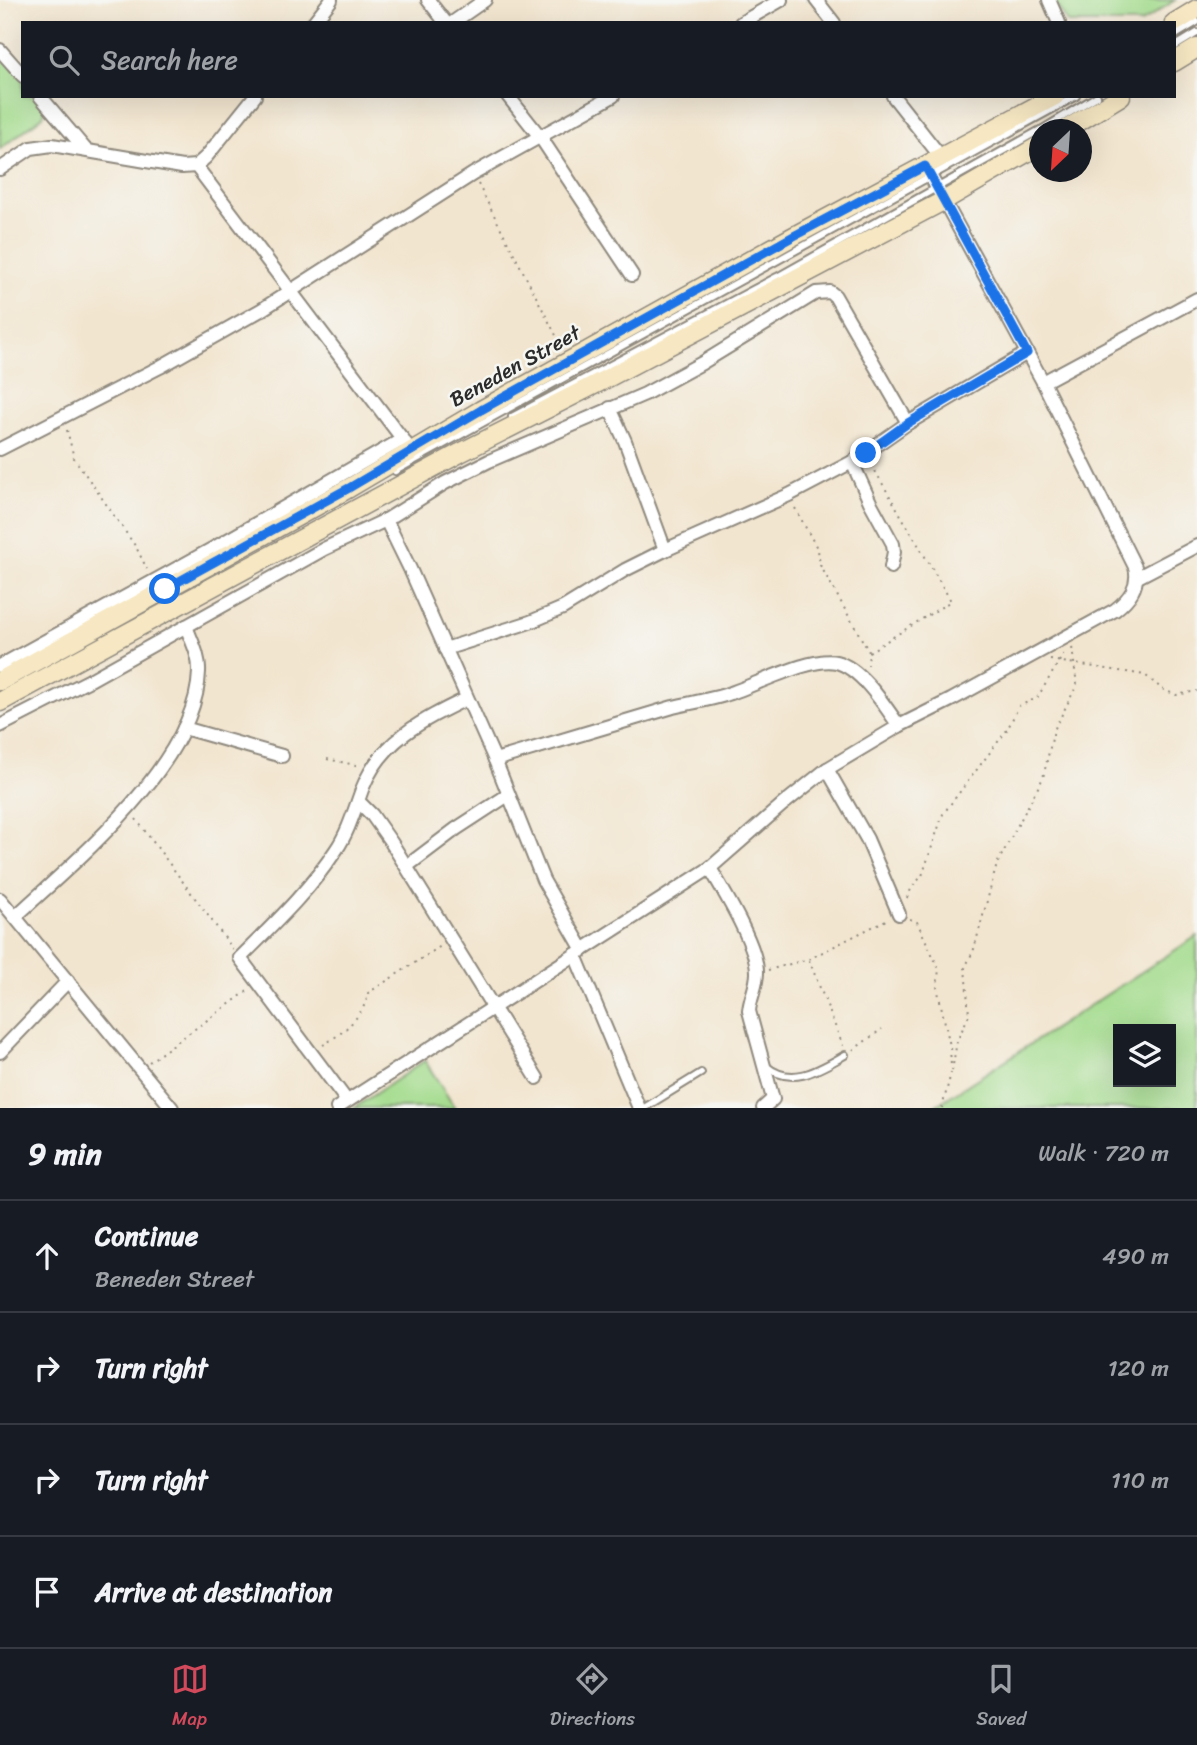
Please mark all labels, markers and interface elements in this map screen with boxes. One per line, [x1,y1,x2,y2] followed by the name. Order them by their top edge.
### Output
[21,21,1176,98] search box
[101,37,238,83] text: Search here
[45,41,83,79] icon: search
[1029,119,1092,182] north arrow
[442,313,589,418] street label: Beneden Street
[850,437,881,468] route end
[149,573,180,604] route start
[1113,1024,1176,1087] map controls
[1113,1024,1176,1087] button: layers
[28,1127,102,1181] text: 9 min
[1038,1133,1169,1174] text: Walk · 720 m
[95,1213,198,1259] text: Continue
[1102,1236,1169,1277] text: 490 m
[28,1237,66,1275] icon: ahead
[95,1259,254,1300] text: Beneden Street
[95,1345,208,1391] text: Turn right
[1108,1348,1169,1389] text: 120 m
[28,1349,66,1387] icon: right
[95,1457,208,1503] text: Turn right
[1111,1460,1169,1501] text: 110 m
[28,1461,66,1499] icon: right
[95,1569,332,1615] text: Arrive at destination
[28,1573,66,1611] icon: arrive
[171,1660,209,1735] tab: Map
[550,1660,635,1735] tab: Directions
[976,1660,1026,1735] tab: Saved

